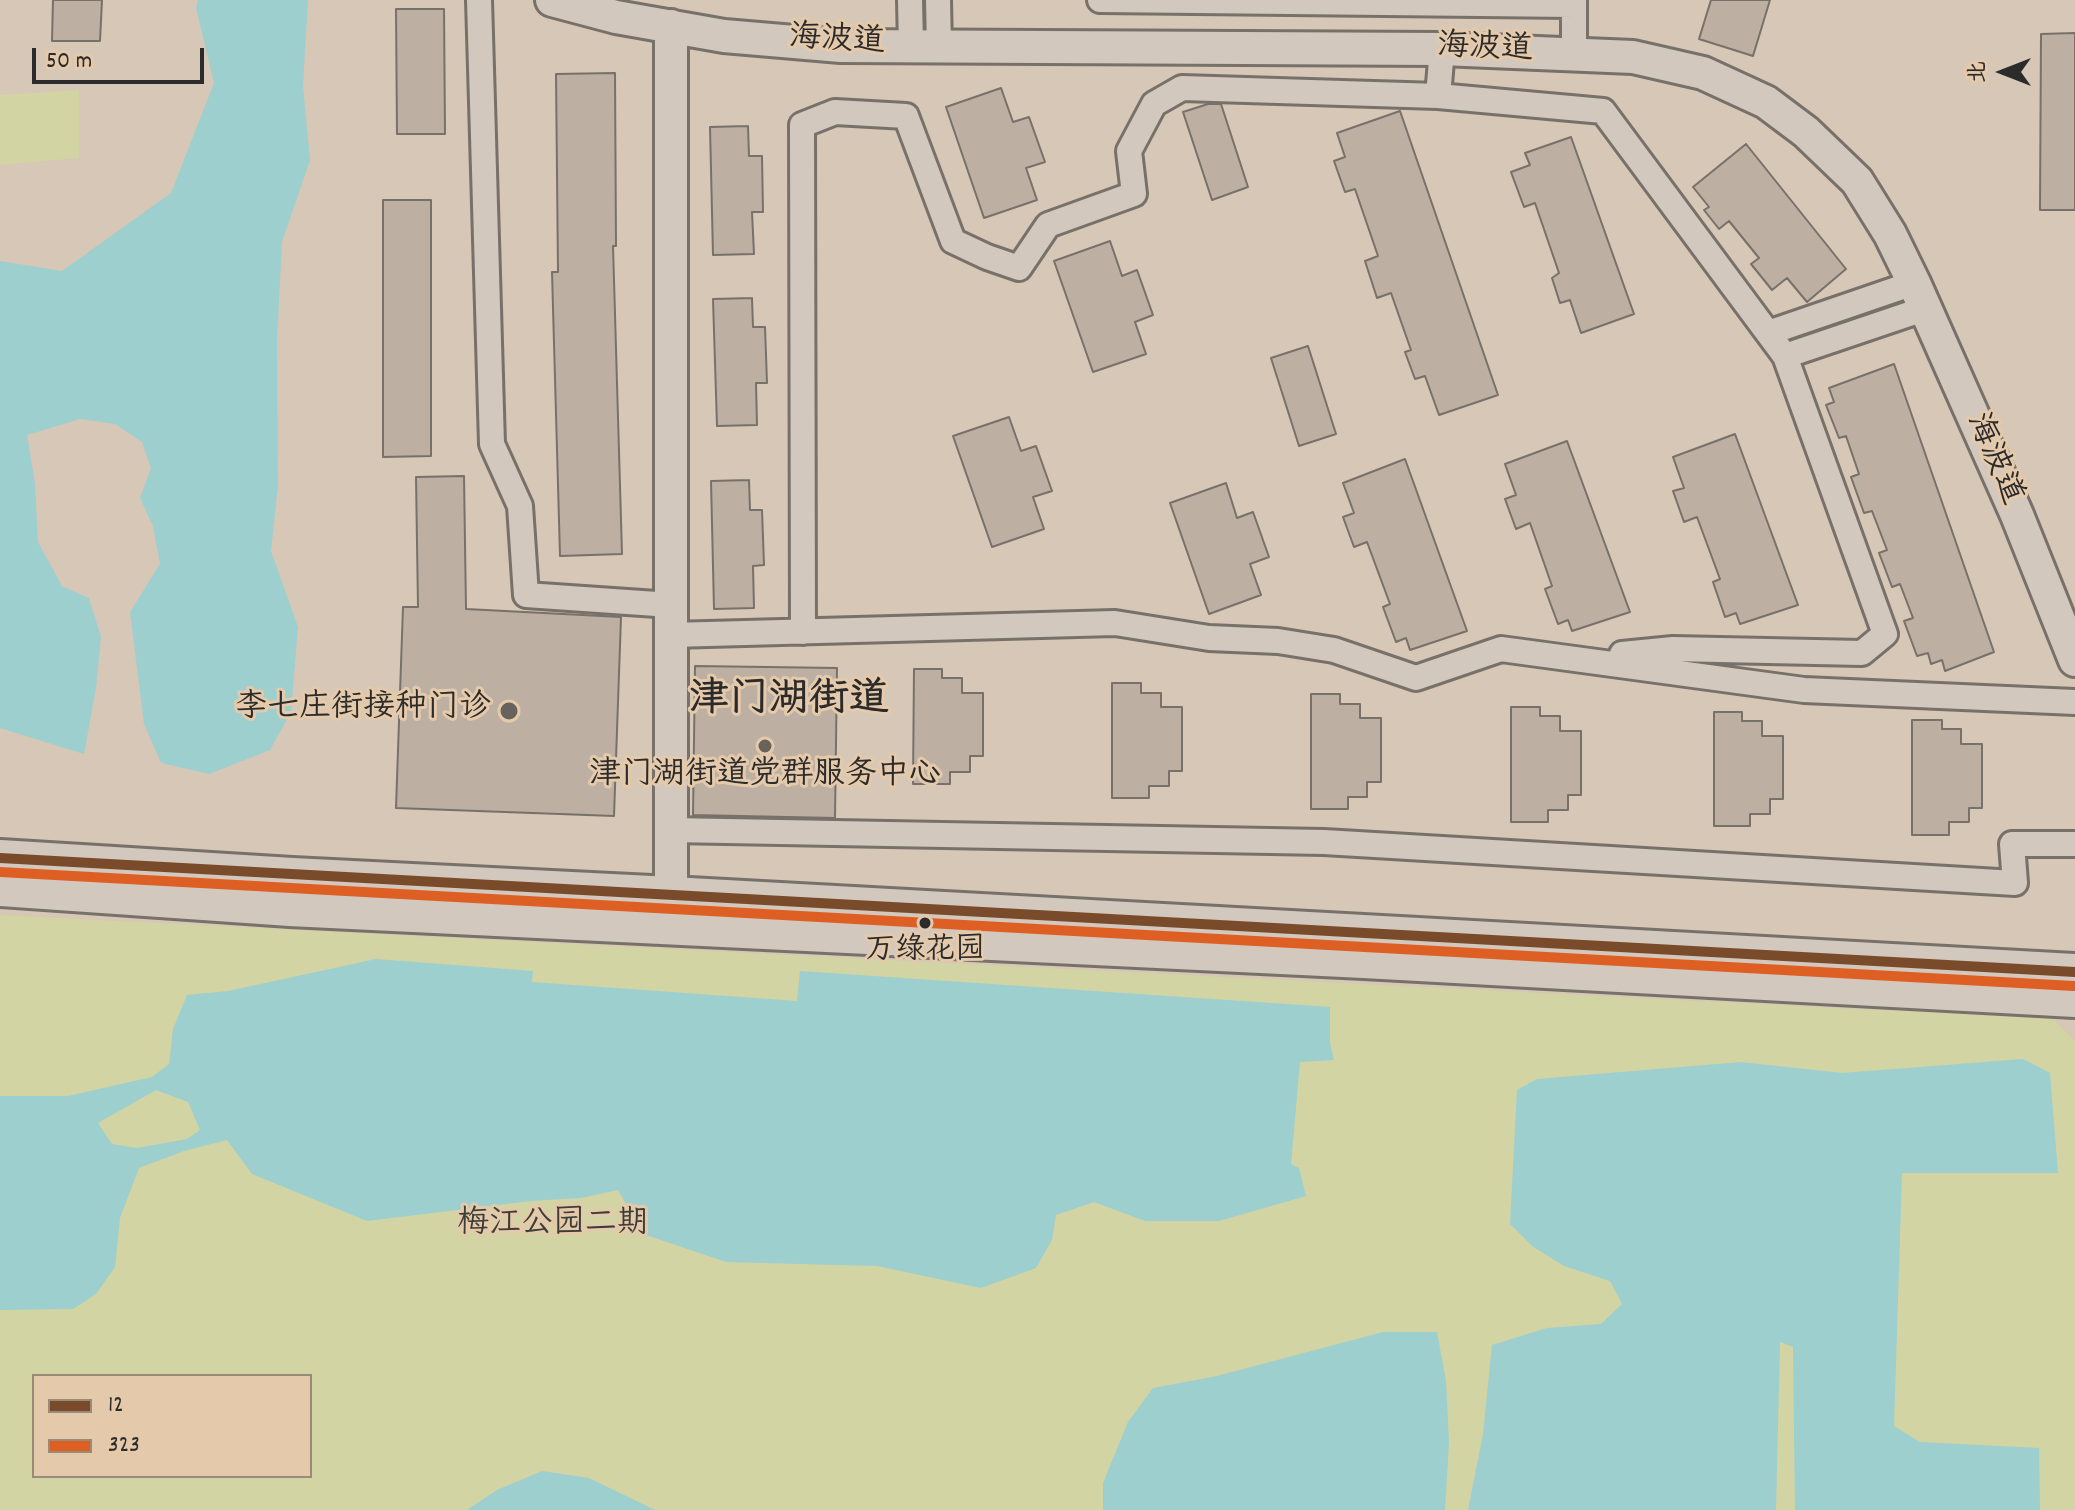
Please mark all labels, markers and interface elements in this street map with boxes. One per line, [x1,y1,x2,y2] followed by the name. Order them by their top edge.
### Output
[788,21,886,65] street label: 海波道
[1436,30,1534,72] street label: 海波道
[36,32,208,82] scale bar
[1963,32,2043,112] north arrow
[46,45,92,79] text: 50 m
[1963,61,1994,83] text: 北
[1955,408,2029,512] street label: 海波道
[689,680,889,728] district label: 津门湖街道
[235,692,491,730] place label: 李七庄街接种门诊
[498,700,520,722] marker: 李七庄街接种门诊
[756,737,774,755] marker: 津门湖街道党群服务中心
[589,759,941,797] place label: 津门湖街道党群服务中心
[917,915,933,931] marker: 万绿花园
[865,935,985,971] place label: 万绿花园
[457,1208,649,1246] park label: 梅江公园二期
[32,1374,312,1478] legend
[108,1389,124,1423] text: 12
[108,1429,140,1463] text: 323

